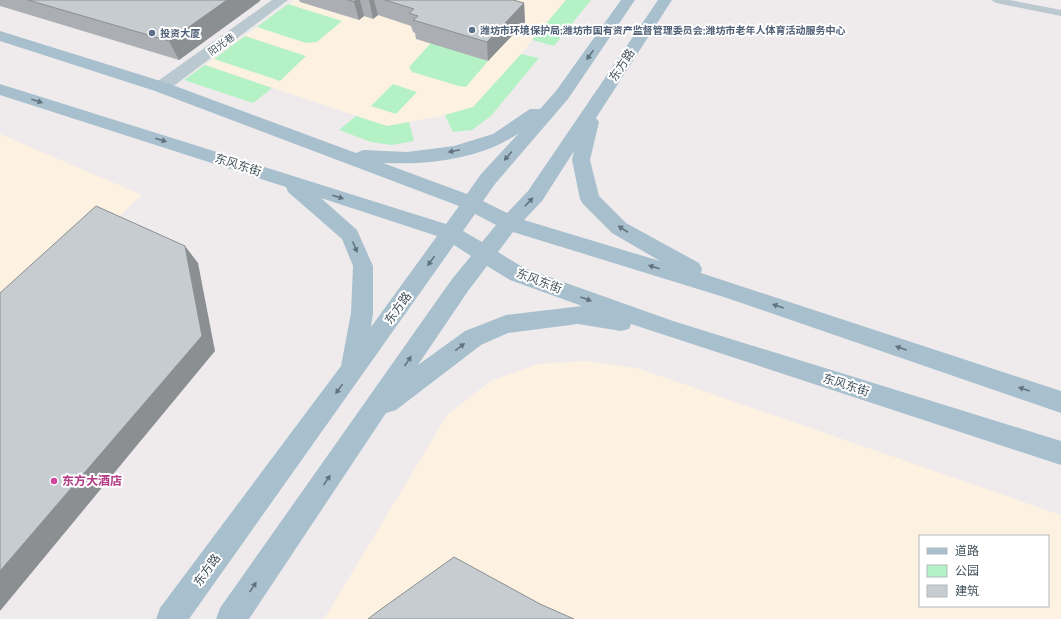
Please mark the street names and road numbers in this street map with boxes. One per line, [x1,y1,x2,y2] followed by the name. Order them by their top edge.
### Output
[205,30,237,58] street label: 阳光巷
[605,46,638,84] street label: 东方路
[213,150,263,179] street label: 东风东街
[514,265,564,296] street label: 东风东街
[381,289,414,327] street label: 东方路
[821,370,871,399] street label: 东风东街
[190,551,223,589] street label: 东方路

